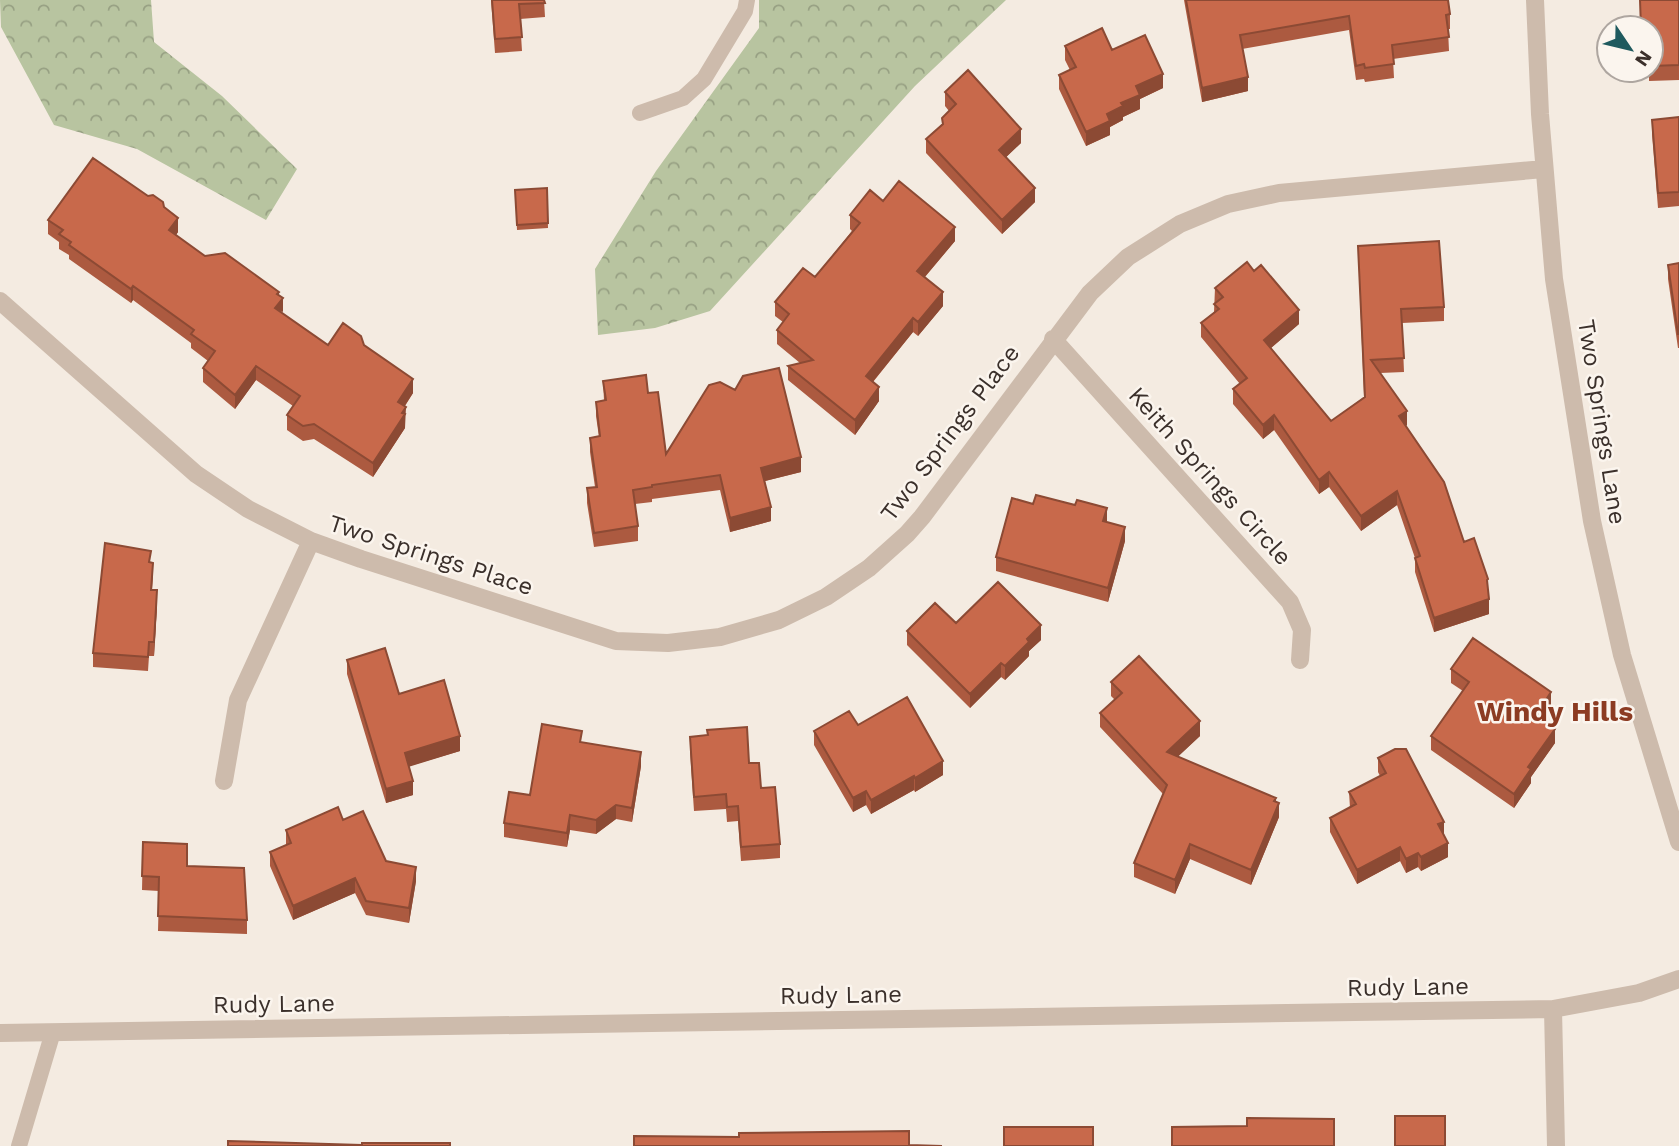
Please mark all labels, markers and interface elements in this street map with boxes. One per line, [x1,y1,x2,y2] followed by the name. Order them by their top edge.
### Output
[1595,14,1665,84] north arrow
[1630,46,1657,71] text: N
[1572,318,1632,526] street label: Two Springs Lane
[875,340,1025,526] street label: Two Springs Place
[1123,381,1297,571] street label: Keith Springs Circle
[325,509,537,601] street label: Two Springs Place
[1477,695,1633,728] district label: Windy Hills
[1347,972,1469,1002] street label: Rudy Lane
[780,980,902,1010] street label: Rudy Lane
[213,989,335,1019] street label: Rudy Lane

